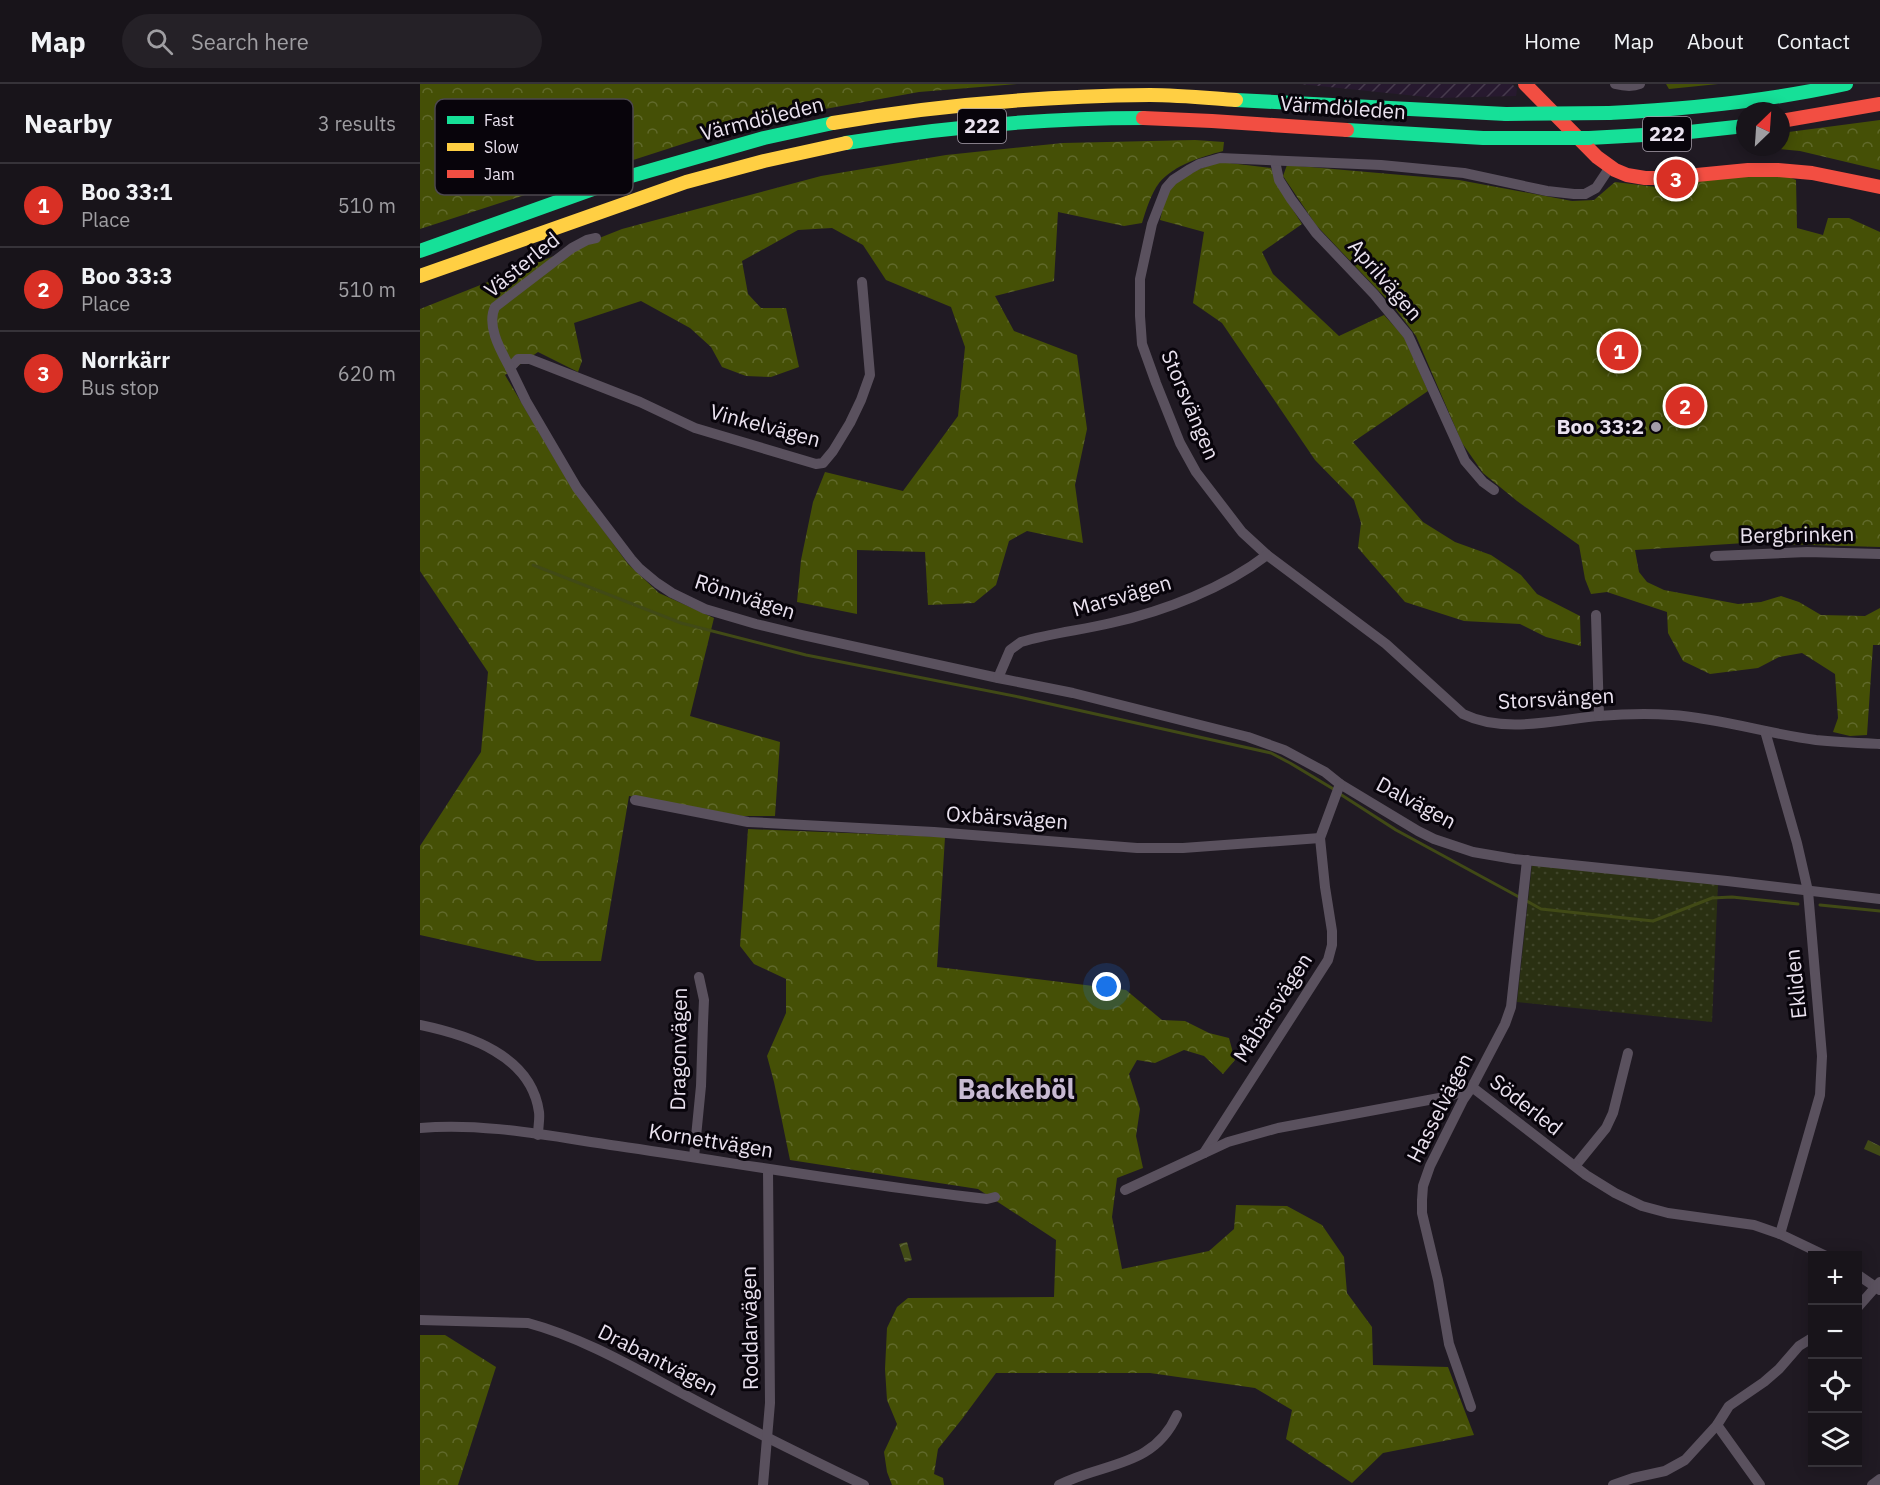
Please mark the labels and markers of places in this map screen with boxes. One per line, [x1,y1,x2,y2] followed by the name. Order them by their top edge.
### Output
[1656,156,1696,202] pin: 3
[1600,328,1638,374] pin: 1
[1666,384,1704,428] pin: 2
[1557,412,1644,440] place label: Boo 33:2
[1649,420,1663,434] marker: Boo 33:2

